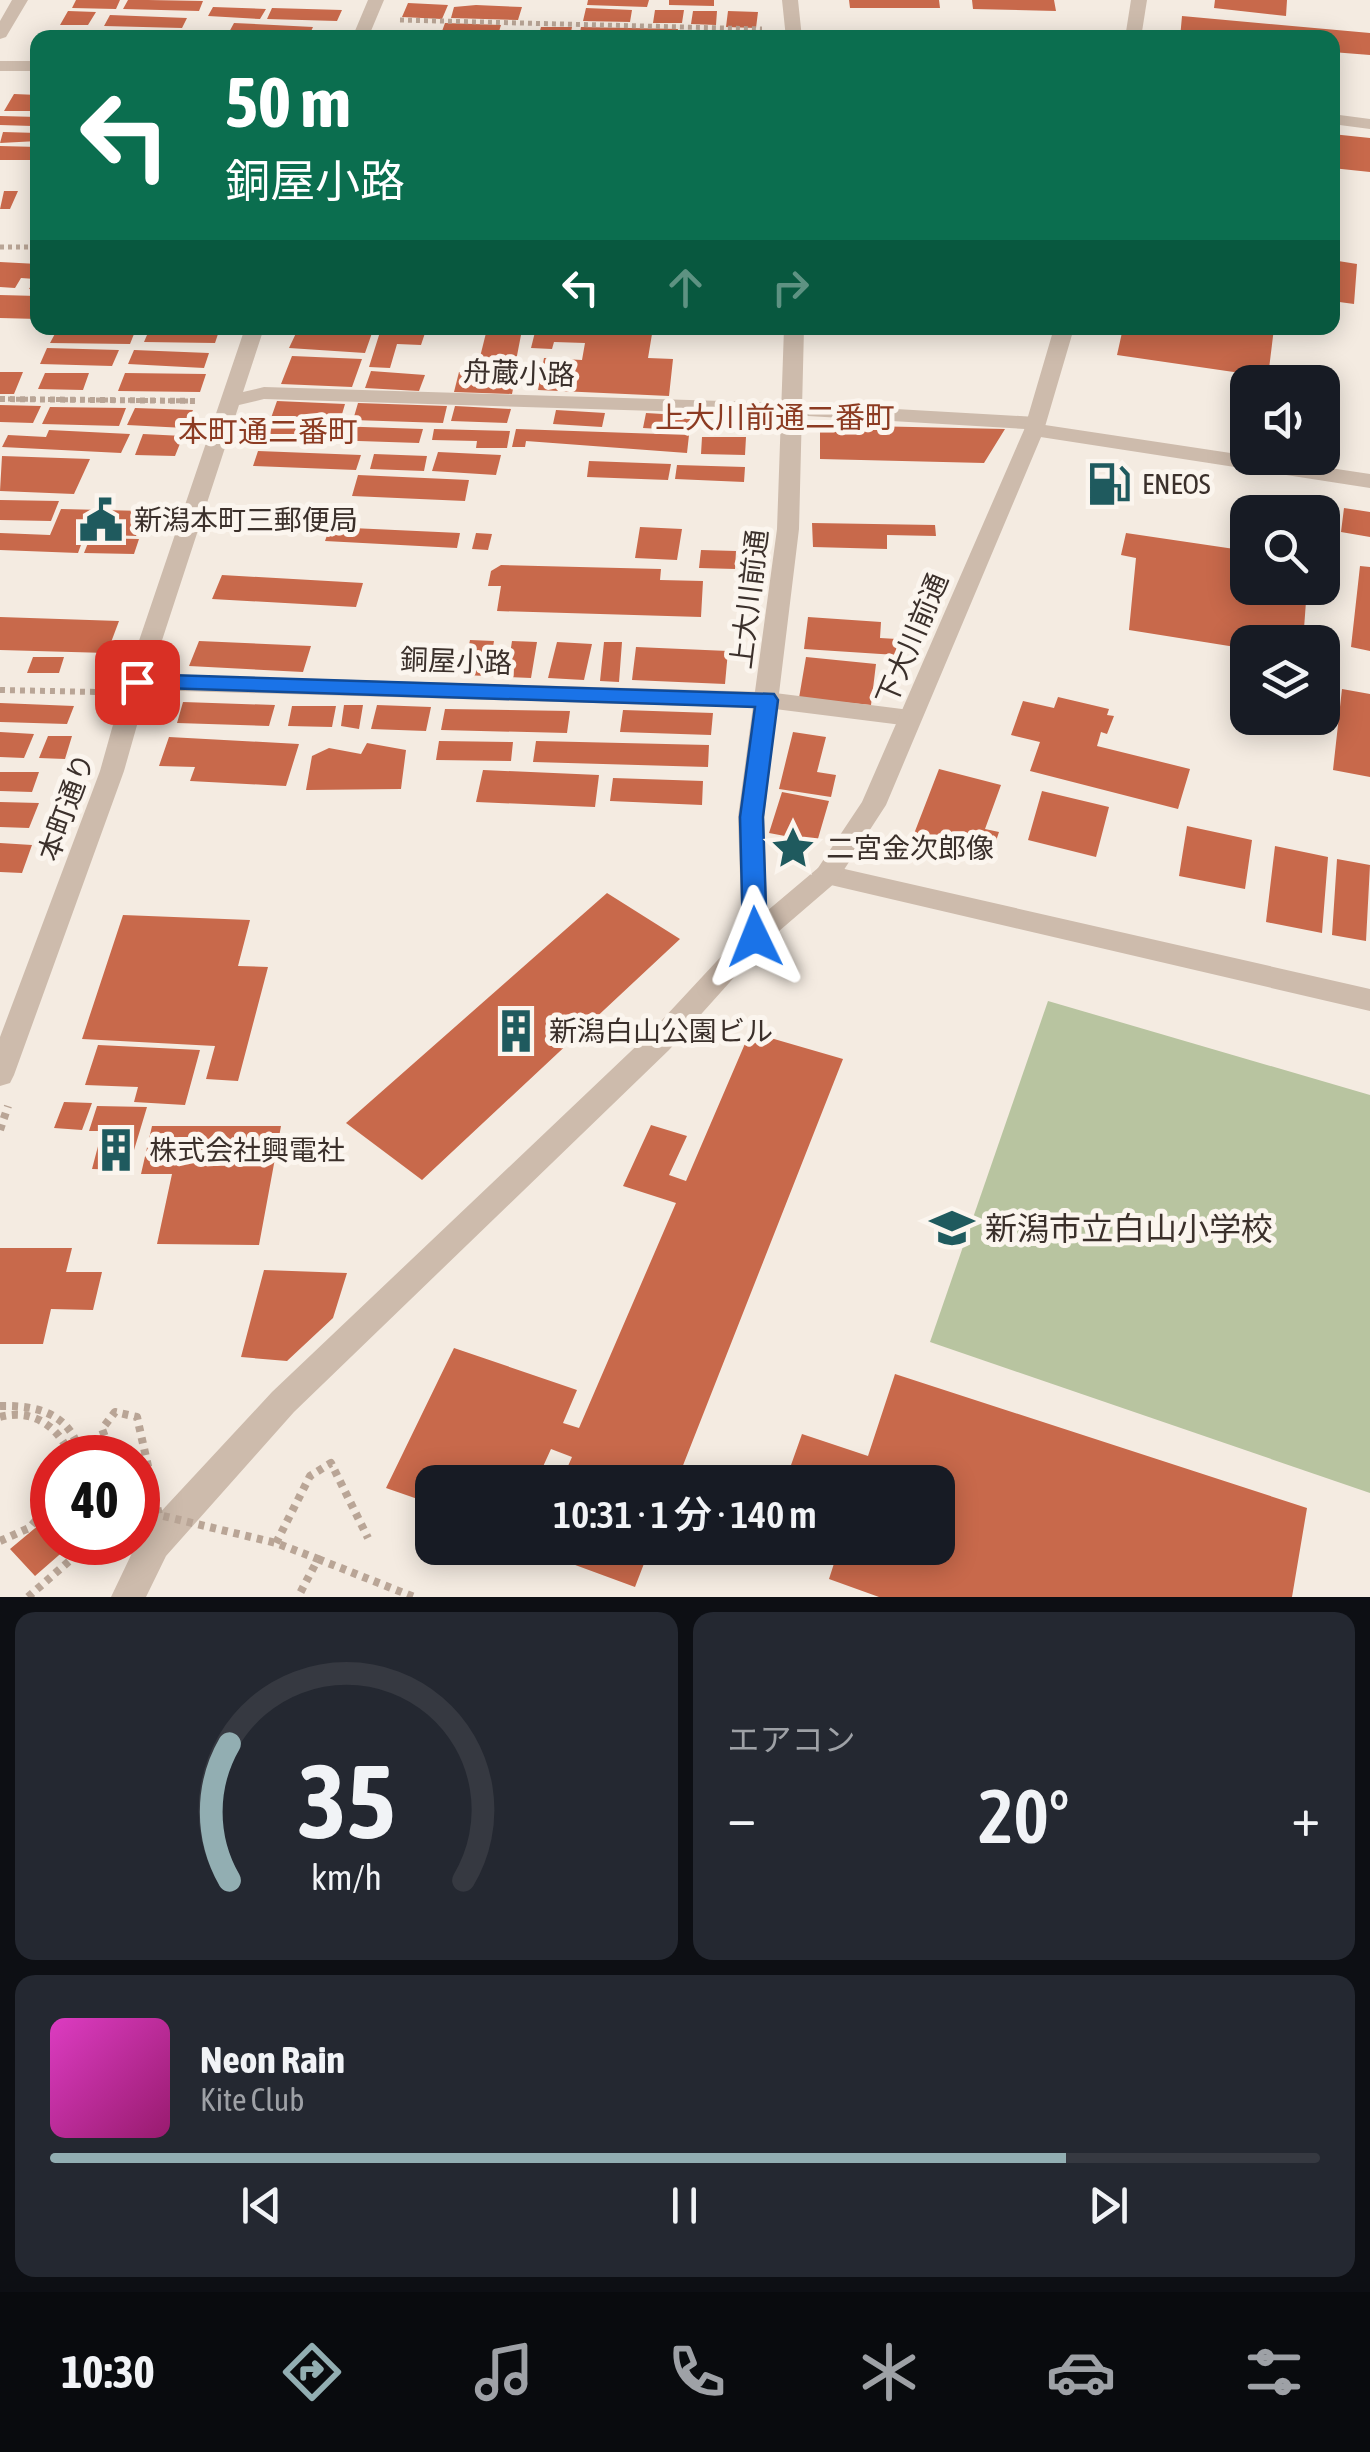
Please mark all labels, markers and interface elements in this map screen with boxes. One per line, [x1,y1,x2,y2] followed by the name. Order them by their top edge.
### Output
[225,62,351,142] text: 50 m
[60,70,190,200] icon: left
[225,155,405,207] text: 銅屋小路
[553,260,608,315] icon: left
[658,260,713,315] icon: ahead
[763,260,818,315] icon: right
[462,355,576,391] street label: 舟蔵小路
[1230,365,1340,735] map controls
[1230,365,1340,475] button: sound
[655,400,895,434] district label: 上大川前通二番町
[178,414,358,448] district label: 本町通二番町
[1085,460,1133,508] fuel station icon: ENEOS
[1142,468,1211,500] place label: ENEOS
[1230,495,1340,605] button: search
[77,496,125,544] public building icon: 新潟本町三郵便局
[134,504,358,536] place label: 新潟本町三郵便局
[725,528,773,670] street label: 上大川前通
[870,568,954,710] street label: 下大川前通
[1230,625,1340,735] button: layers
[95,640,180,725] pin
[399,643,513,679] street label: 銅屋小路
[110,655,165,710] icon: arrive
[32,749,100,865] street label: 本町通り
[769,824,817,872] place icon: 二宮金次郎像
[826,832,994,864] place label: 二宮金次郎像
[703,885,807,989] position arrow
[492,1007,540,1055] building icon: 新潟白山公園ビル
[549,1015,773,1047] place label: 新潟白山公園ビル
[92,1126,140,1174] building icon: 株式会社興電社
[149,1134,345,1166] place label: 株式会社興電社
[928,1204,976,1252] school or university icon: 新潟市立白山小学校
[985,1210,1273,1247] place label: 新潟市立白山小学校
[30,1435,160,1565] speed limit sign: 40
[553,1493,817,1536] text: 10:31 · 1 分 · 140 m
[728,1721,856,1758] text: エアコン
[297,1741,395,1860] text: 35
[978,1773,1069,1859] text: 20°
[728,1785,756,1848] text: −
[1291,1785,1320,1848] text: +
[311,1857,382,1898] text: km/h
[200,2038,345,2081] text: Neon Rain
[200,2081,304,2118] text: Kite Club
[234,2178,289,2233] icon: previous
[657,2178,712,2233] icon: pause
[1081,2178,1136,2233] icon: next
[277,2337,347,2407] icon: directions
[469,2337,539,2407] icon: music
[662,2337,732,2407] icon: phone
[854,2337,924,2407] icon: climate
[1046,2337,1116,2407] icon: car
[1239,2337,1309,2407] icon: filters
[61,2346,155,2398] text: 10:30

